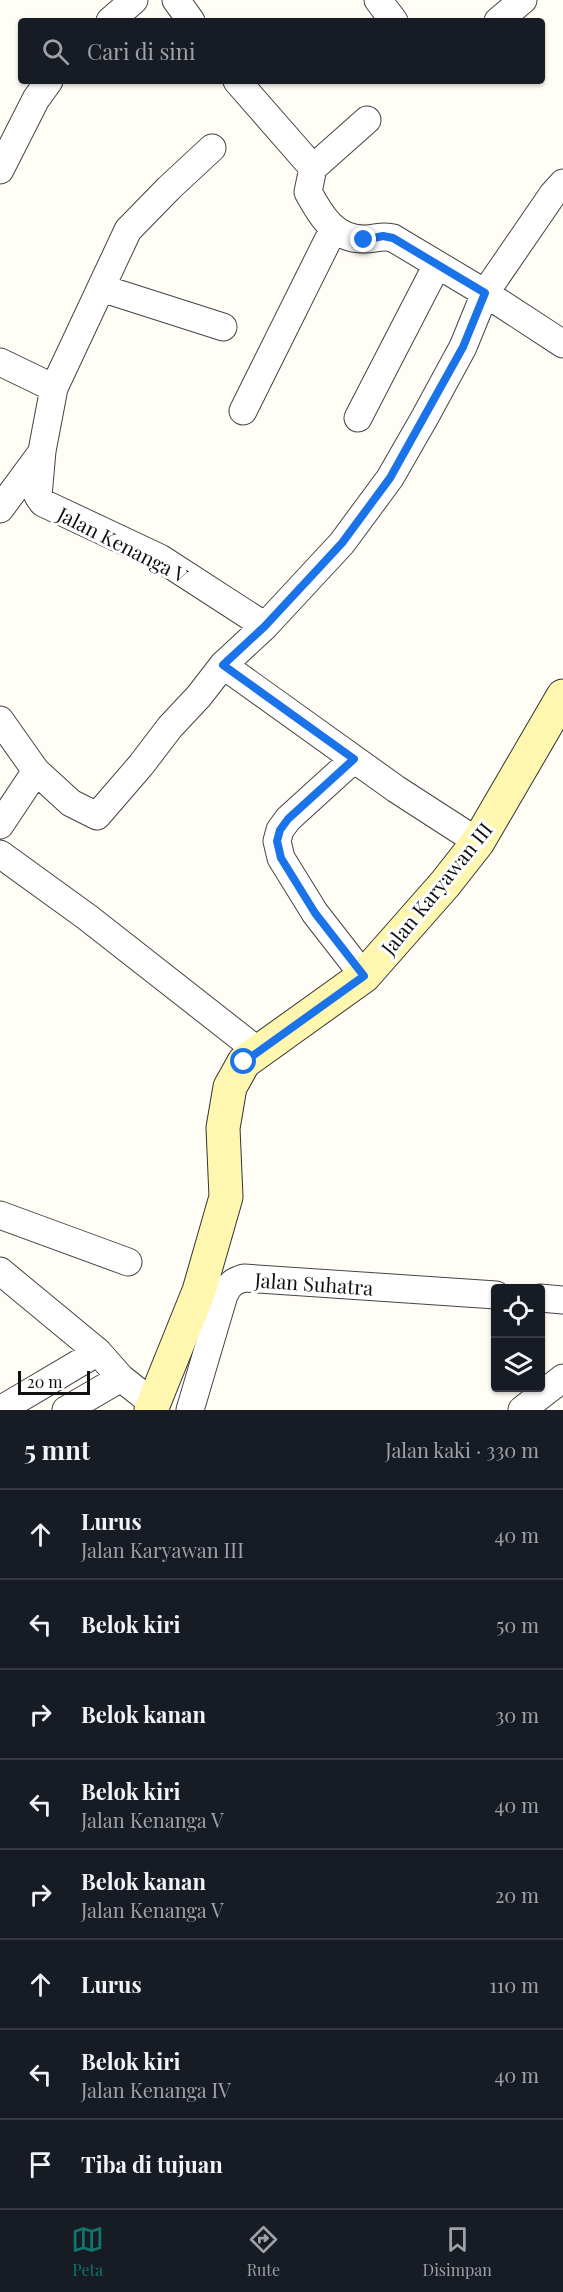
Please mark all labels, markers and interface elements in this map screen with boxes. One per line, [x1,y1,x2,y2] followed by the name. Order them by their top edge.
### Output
[18,18,545,84] search box
[39,35,72,68] icon: search
[87,36,195,66] text: Cari di sini
[350,226,376,252] route end
[53,499,193,589] street label: Jalan Kenanga V
[374,816,498,961] street label: Jalan Karyawan III
[230,1048,256,1074] route start
[253,1265,374,1301] street label: Jalan Suhatra
[491,1284,545,1392] map controls
[491,1284,545,1338] button: locate
[491,1338,545,1392] button: layers
[18,1368,90,1396] scale bar
[27,1371,62,1392] text: 20 m
[24,1432,90,1467] text: 5 mnt
[385,1436,539,1463] text: Jalan kaki · 330 m
[81,1506,142,1536] text: Lurus
[24,1518,57,1551] icon: ahead
[494,1521,539,1548] text: 40 m
[81,1536,244,1563] text: Jalan Karyawan III
[24,1608,57,1641] icon: left
[81,1609,180,1639] text: Belok kiri
[496,1611,539,1638] text: 50 m
[24,1698,57,1731] icon: right
[81,1699,206,1729] text: Belok kanan
[495,1701,539,1728] text: 30 m
[81,1776,180,1806] text: Belok kiri
[24,1788,57,1821] icon: left
[494,1791,539,1818] text: 40 m
[81,1806,223,1833] text: Jalan Kenanga V
[81,1866,206,1896] text: Belok kanan
[24,1878,57,1911] icon: right
[495,1881,539,1908] text: 20 m
[81,1896,223,1923] text: Jalan Kenanga V
[24,1968,57,2001] icon: ahead
[81,1969,142,1999] text: Lurus
[489,1971,539,1998] text: 110 m
[81,2046,180,2076] text: Belok kiri
[24,2058,57,2091] icon: left
[494,2061,539,2088] text: 40 m
[81,2076,231,2103] text: Jalan Kenanga IV
[24,2148,57,2181] icon: arrive
[81,2149,223,2179] text: Tiba di tujuan
[71,2223,104,2280] tab: Peta
[247,2223,280,2280] tab: Rute
[423,2223,492,2280] tab: Disimpan

